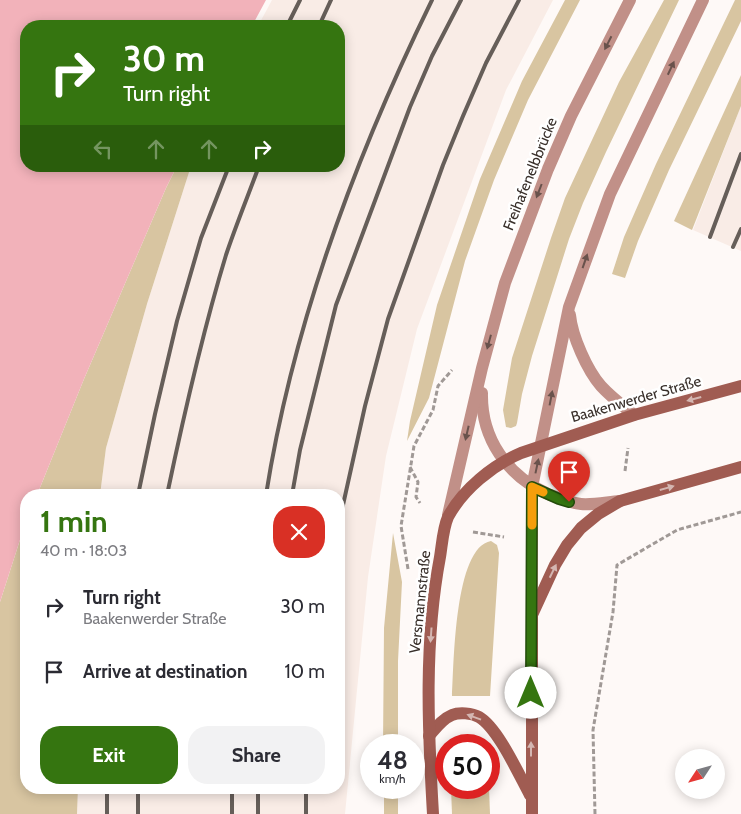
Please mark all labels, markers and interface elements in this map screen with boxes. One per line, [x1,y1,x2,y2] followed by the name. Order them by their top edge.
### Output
[604,36,612,51] one-way arrow
[123,37,205,80] text: 30 m
[40,40,105,105] icon: right
[667,61,675,75] one-way arrow
[123,80,210,107] text: Turn right
[499,115,561,233] street label: Freihafenelbbrücke
[89,135,117,163] icon: left
[142,135,170,163] icon: ahead
[195,135,223,163] icon: ahead
[248,135,276,163] icon: right
[535,184,543,199] one-way arrow
[582,253,589,268] one-way arrow
[485,334,493,349] one-way arrow
[569,372,703,426] street label: Baakenwerder Straße
[547,390,555,405] one-way arrow
[686,395,701,403] one-way arrow
[463,425,471,441] one-way arrow
[548,451,590,502] pin
[555,458,583,486] icon: arrive
[533,459,541,474] one-way arrow
[659,484,674,492] one-way arrow
[40,503,108,540] text: 1 min
[273,506,325,558] button: close
[40,541,127,560] text: 40 m · 18:03
[406,549,434,654] street label: Versmannstraße
[549,564,557,578] one-way arrow
[83,586,161,609] text: Turn right
[40,593,68,621] icon: right
[281,595,325,618] text: 30 m
[83,609,227,628] text: Baakenwerder Straße
[427,627,435,643] one-way arrow
[40,658,68,686] icon: arrive
[83,660,247,683] text: Arrive at destination
[285,660,325,683] text: 10 m
[504,666,556,718] position arrow
[466,713,481,721] one-way arrow
[40,726,178,784] button: Exit
[188,726,325,784] button: Share
[435,734,500,799] speed limit sign: 50
[527,740,535,756] one-way arrow
[377,745,408,775] text: 48
[675,749,725,799] north arrow
[675,749,725,799] map controls
[379,771,406,786] text: km/h

